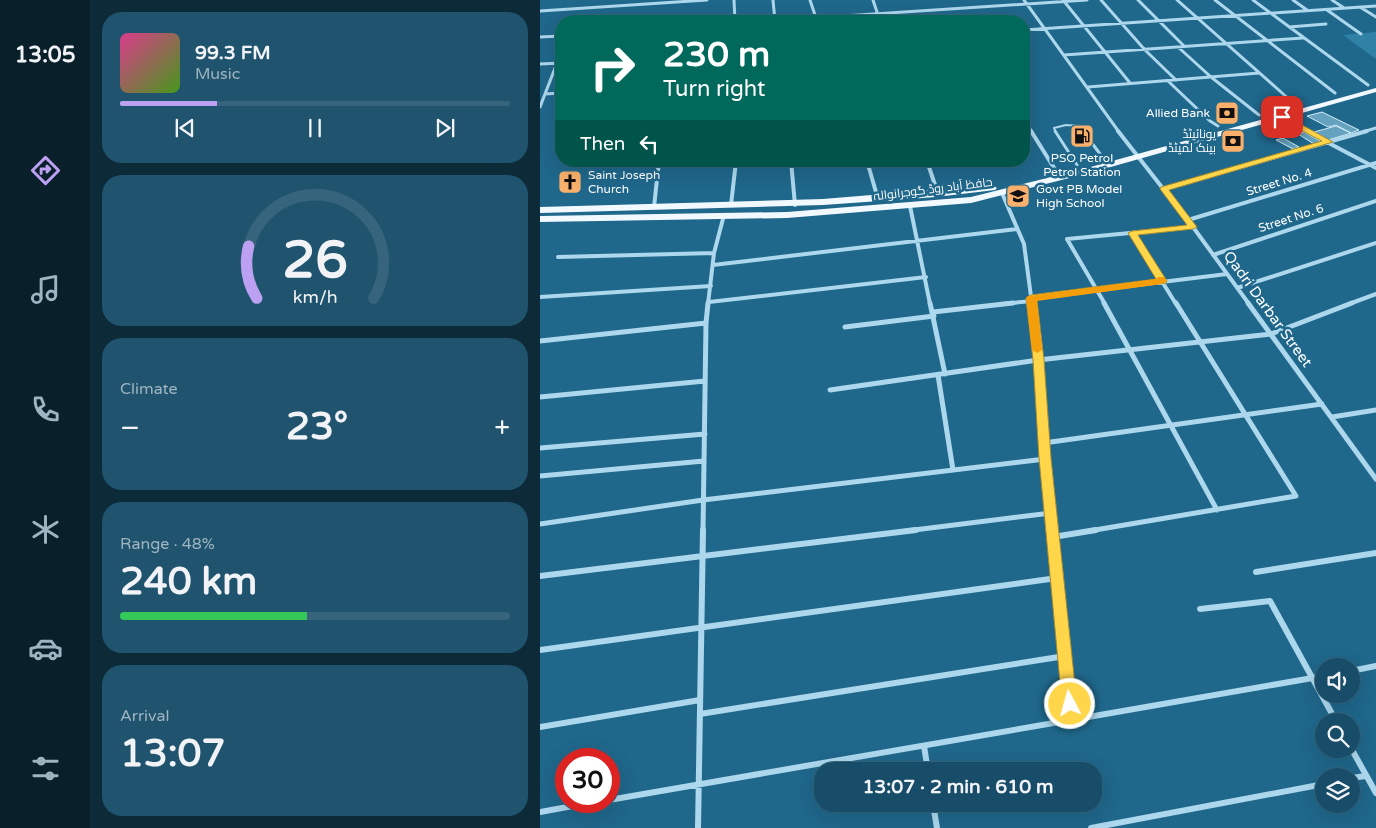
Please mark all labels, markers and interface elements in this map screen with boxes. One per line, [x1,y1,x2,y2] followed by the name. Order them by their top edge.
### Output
[663,34,770,76] text: 230 m
[580,35,645,100] icon: right
[15,42,75,68] text: 13:05
[195,42,271,64] text: 99.3 FM
[195,64,240,84] text: Music
[663,76,765,102] text: Turn right
[1261,96,1303,138] pin
[1214,100,1240,126] bank icon: Allied Bank
[1268,103,1296,131] icon: arrive
[1146,106,1210,120] place label: Allied Bank
[171,114,199,142] icon: previous
[301,114,329,142] icon: pause
[431,114,459,142] icon: next
[1069,123,1095,149] fuel station icon: PSO Petrol Petrol Station
[1168,127,1217,155] place label: یونائیٹڈ بینک لمیٹڈ
[1220,128,1246,154] bank icon: یونائیٹڈ بینک لمیٹڈ
[635,130,663,158] icon: left
[580,133,625,155] text: Then
[1043,151,1121,179] place label: PSO Petrol Petrol Station
[28,153,63,188] icon: directions
[1245,165,1314,199] street label: Street No. 4
[588,168,660,196] place label: Saint Joseph Church
[557,169,583,195] church icon: Saint Joseph Church
[873,175,993,203] street label: حافظ آباد روڈ گوجرانوالہ
[1036,182,1122,210] place label: Govt PB Model High School
[1005,183,1031,209] school or university icon: Govt PB Model High School
[1257,201,1325,235] street label: Street No. 6
[282,229,348,292] text: 26
[1220,247,1316,371] street label: Qadri Darbar Street
[28,272,63,307] icon: music
[293,287,337,308] text: km/h
[120,379,178,399] text: Climate
[28,392,63,427] icon: phone
[286,404,348,450] text: 23°
[120,411,140,445] text: −
[494,411,510,445] text: +
[28,512,63,547] icon: climate
[120,534,215,554] text: Range · 48%
[120,559,257,605] text: 240 km
[28,631,63,666] icon: car
[1315,658,1360,813] map controls
[1315,658,1360,703] button: sound
[1043,677,1095,729] position arrow
[120,706,169,726] text: Arrival
[1315,713,1360,758] button: search
[120,731,225,777] text: 13:07
[555,748,620,813] speed limit sign: 30
[28,751,63,786] icon: filters
[1315,768,1360,813] button: layers
[862,776,1054,798] text: 13:07 · 2 min · 610 m

